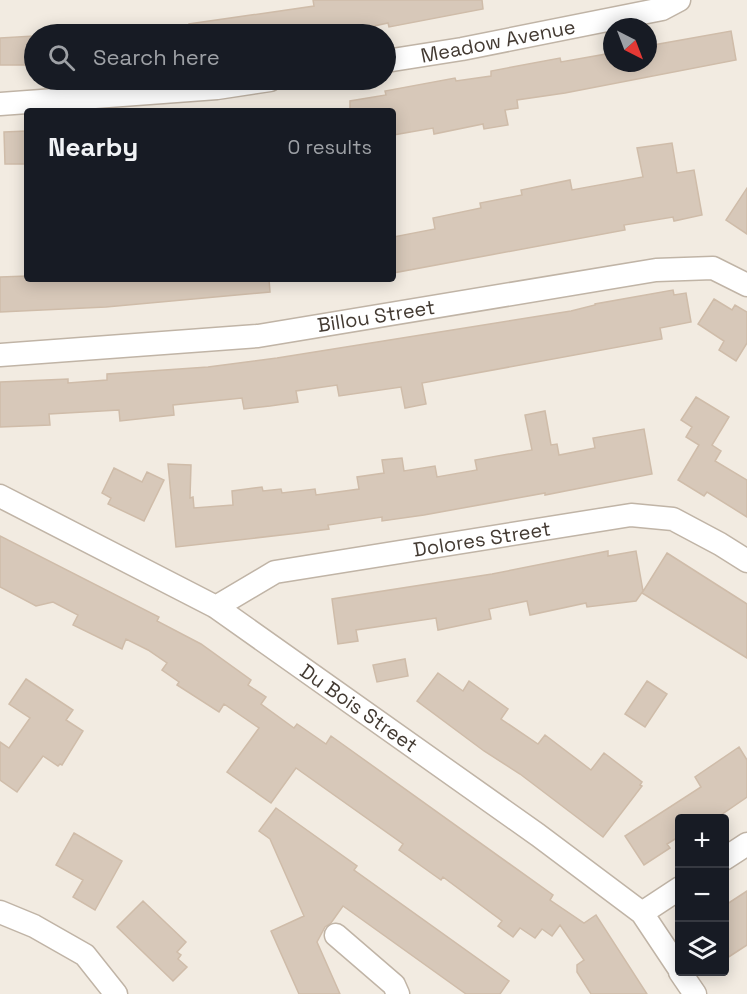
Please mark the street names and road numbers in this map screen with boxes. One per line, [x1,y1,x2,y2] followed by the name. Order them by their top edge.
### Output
[418,13,578,69] street label: Meadow Avenue
[315,294,437,338] street label: Billou Street
[411,515,553,563] street label: Dolores Street
[295,658,423,758] street label: Du Bois Street

